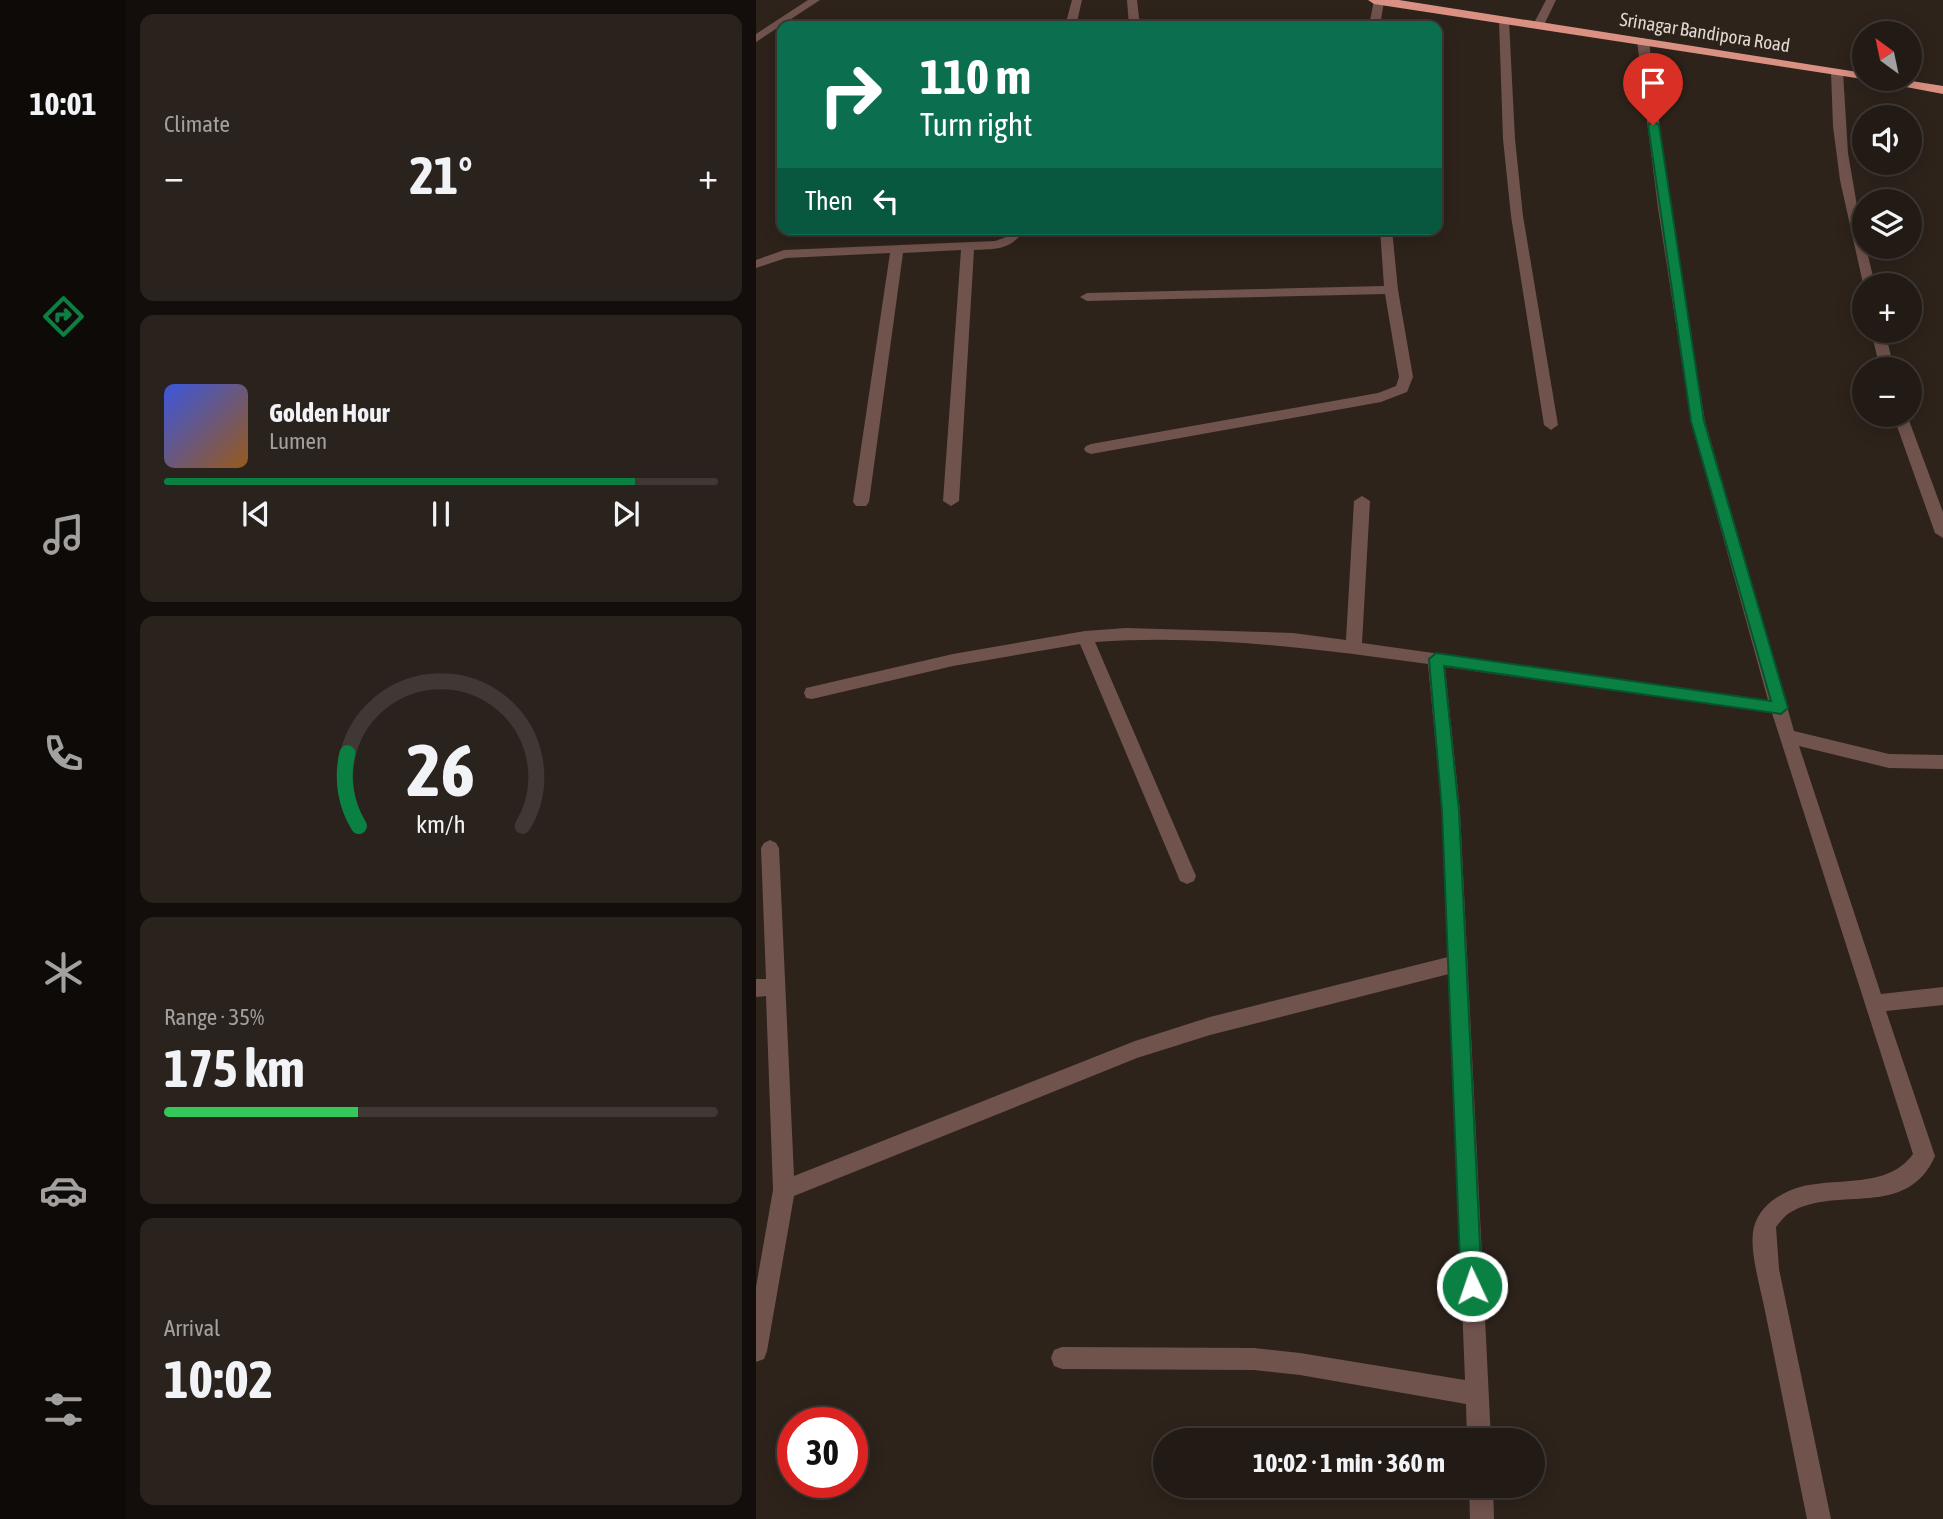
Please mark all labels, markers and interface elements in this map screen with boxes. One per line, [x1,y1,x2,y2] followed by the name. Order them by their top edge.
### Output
[1618,8,1792,56] street label: Srinagar Bandipora Road
[1852,21,1922,91] north arrow
[1852,21,1922,427] map controls
[920,48,1031,104] text: 110 m
[805,49,896,140] icon: right
[1623,53,1683,125] pin
[1634,64,1672,102] icon: arrive
[29,85,97,122] text: 10:01
[1852,105,1922,175] button: sound
[920,106,1033,143] text: Turn right
[164,111,230,137] text: Climate
[409,145,473,205] text: 21°
[164,154,184,197] text: −
[698,154,718,197] text: +
[867,182,905,220] icon: left
[805,186,853,216] text: Then
[1852,189,1922,259] button: layers
[1852,273,1922,343] button: +
[39,292,88,341] icon: directions
[1852,357,1922,427] button: −
[269,398,389,428] text: Golden Hour
[269,428,327,454] text: Lumen
[237,495,275,533] icon: previous
[422,495,460,533] icon: pause
[607,495,645,533] icon: next
[39,510,88,559] icon: music
[407,728,475,811] text: 26
[39,729,88,778] icon: phone
[416,809,466,837] text: km/h
[39,948,88,997] icon: climate
[164,1004,264,1030] text: Range · 35%
[164,1038,305,1098] text: 175 km
[39,1166,88,1215] icon: car
[1435,1249,1509,1323] position arrow
[164,1315,220,1341] text: Arrival
[164,1349,273,1409] text: 10:02
[39,1385,88,1434] icon: filters
[777,1407,868,1498] speed limit sign: 30
[1253,1448,1445,1478] text: 10:02 · 1 min · 360 m

